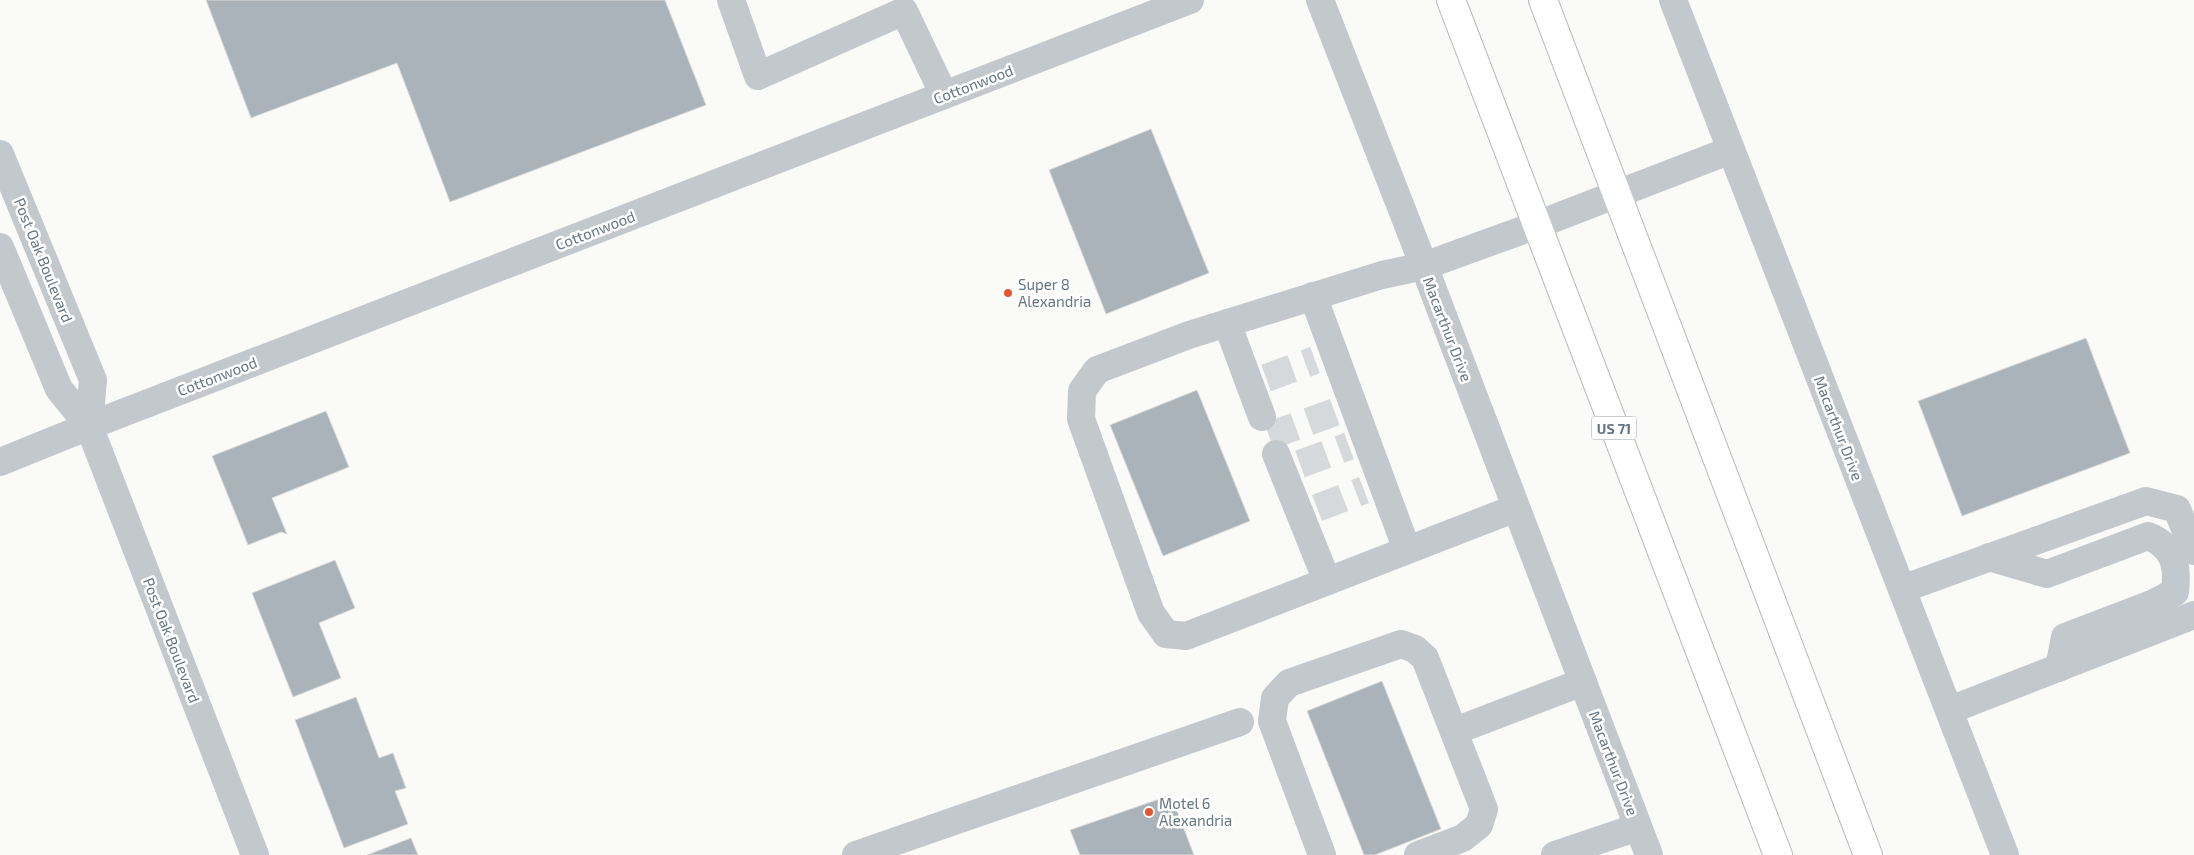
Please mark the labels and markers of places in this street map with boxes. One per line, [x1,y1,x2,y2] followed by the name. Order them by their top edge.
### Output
[1018,275,1091,310] place label: Super 8 Alexandria
[1002,287,1014,299] marker: Super 8 Alexandria
[1159,794,1232,829] place label: Motel 6 Alexandria
[1143,806,1155,818] marker: Motel 6 Alexandria

